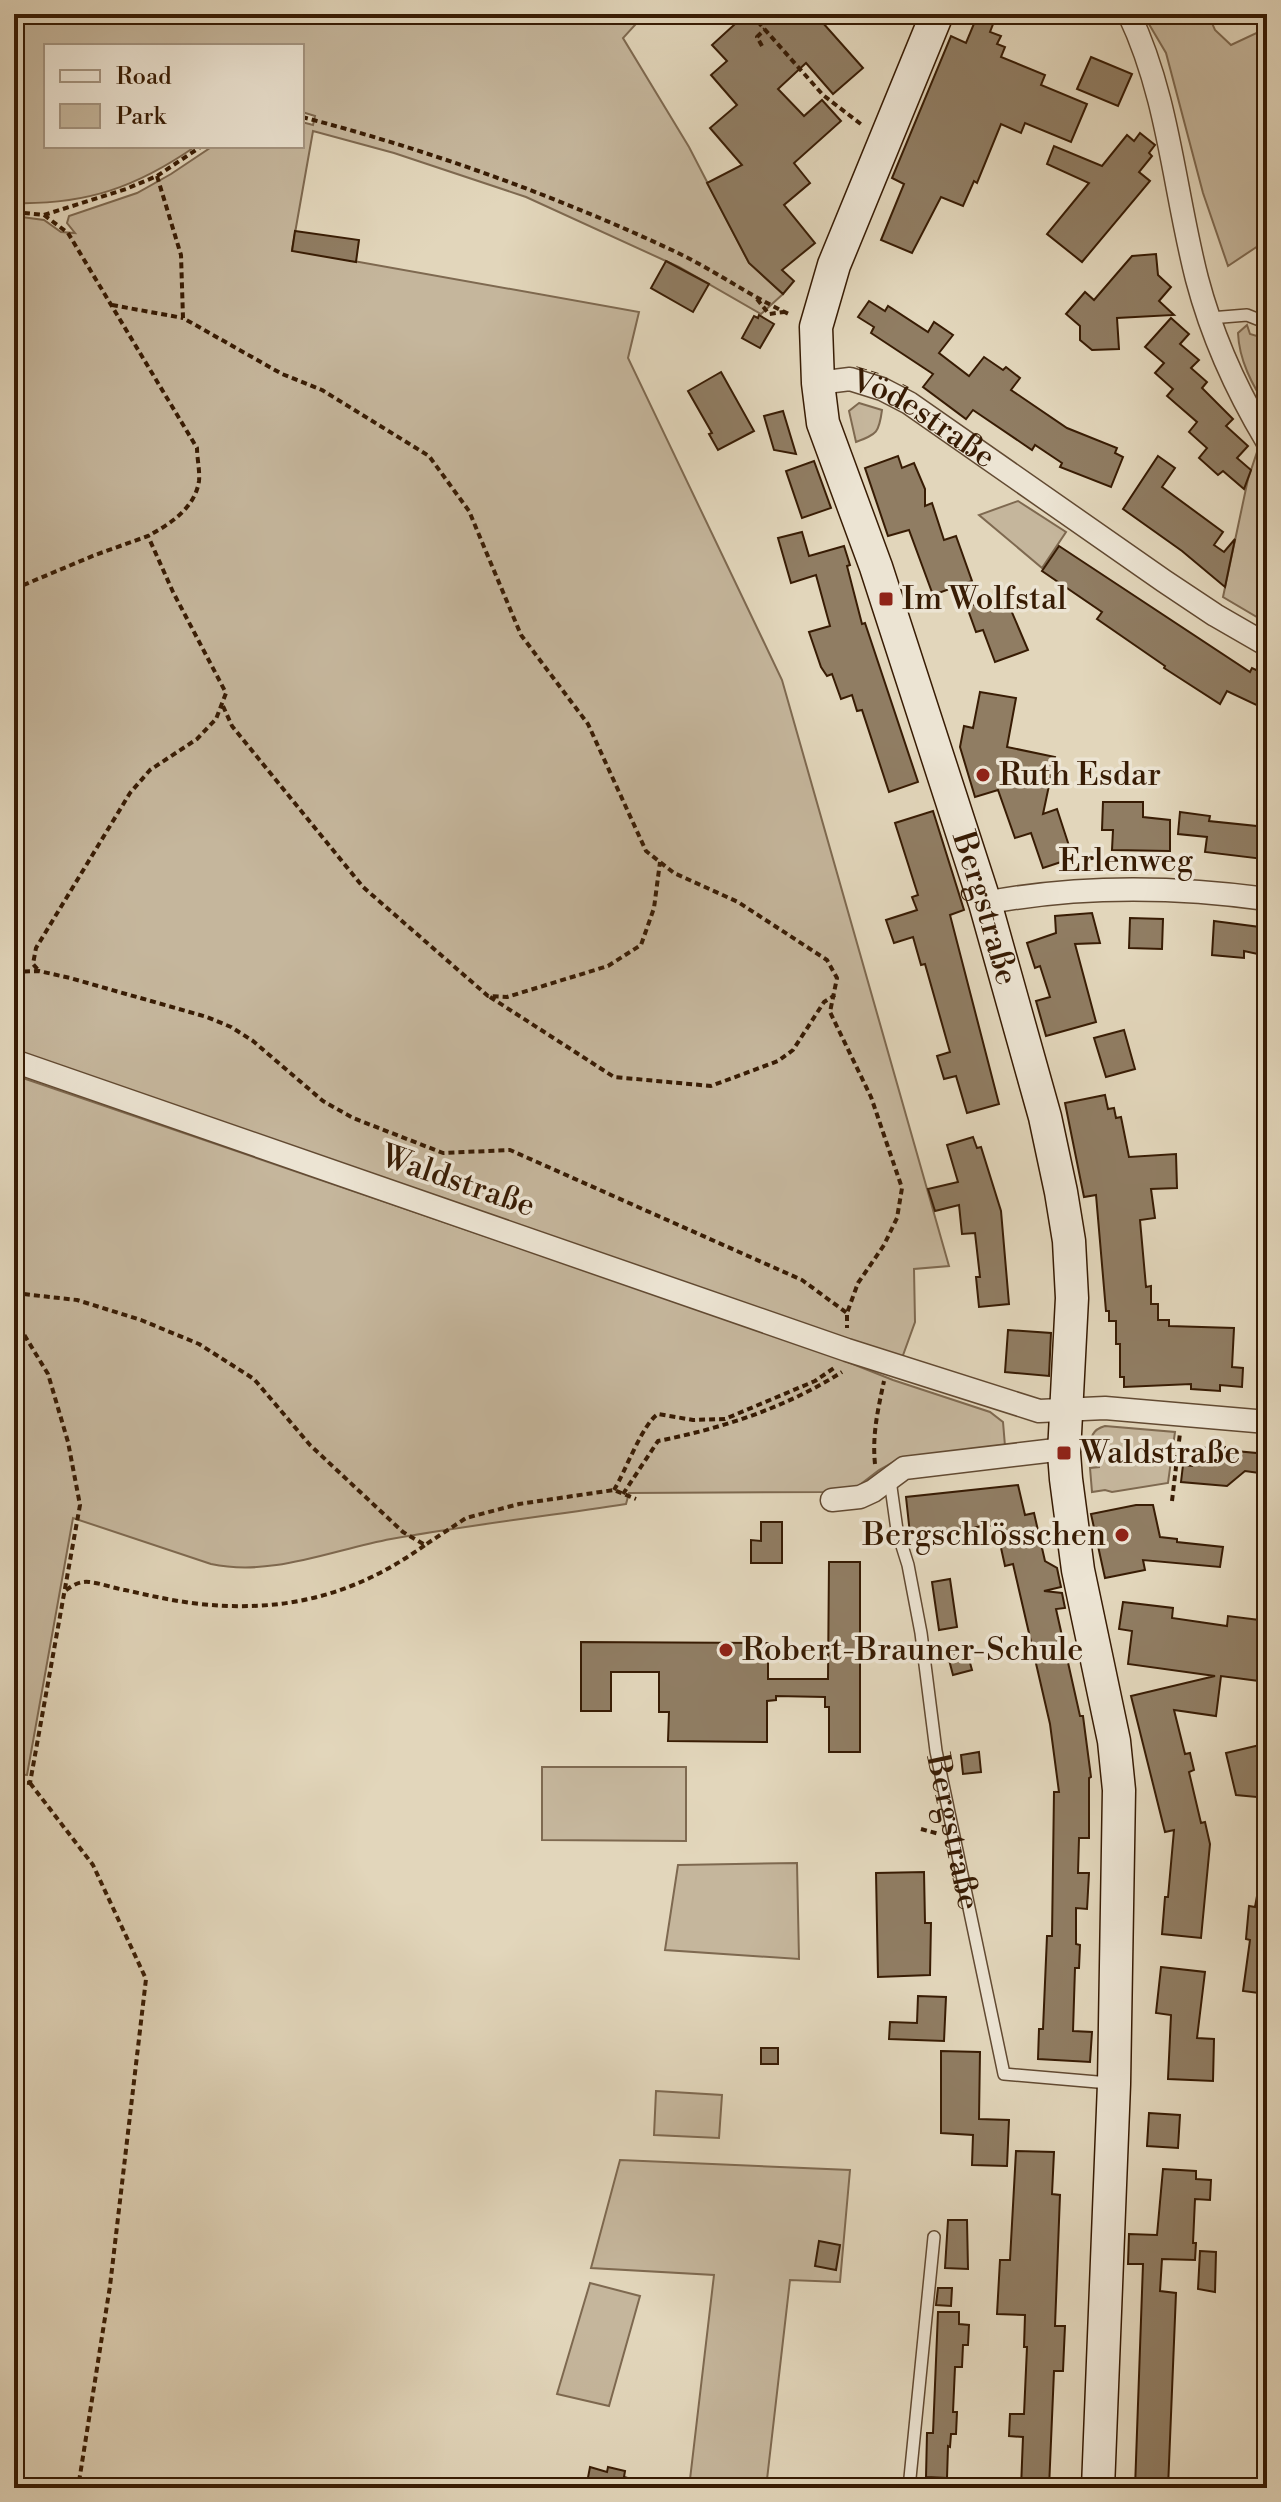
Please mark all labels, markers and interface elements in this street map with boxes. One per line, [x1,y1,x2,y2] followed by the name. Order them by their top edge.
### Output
[44,44,304,148] legend
[116,62,172,92] text: Road
[116,102,167,132] text: Park
[846,360,1003,477] street label: Vödestraße
[902,579,1067,619] place label: Im Wolfstal
[877,590,895,608] marker: Im Wolfstal
[999,755,1161,795] place label: Ruth Esdar
[974,766,992,784] marker: Ruth Esdar
[943,825,1027,990] street label: Bergstraße
[1059,841,1194,881] street label: Erlenweg
[375,1136,540,1226] street label: Waldstraße
[1079,1433,1240,1473] place label: Waldstraße
[1055,1444,1073,1462] marker: Waldstraße
[862,1515,1106,1555] place label: Bergschlösschen
[1113,1526,1131,1544] marker: Bergschlösschen
[742,1630,1083,1670] place label: Robert-Brauner-Schule
[717,1641,735,1659] marker: Robert-Brauner-Schule
[917,1749,989,1914] street label: Bergstraße

